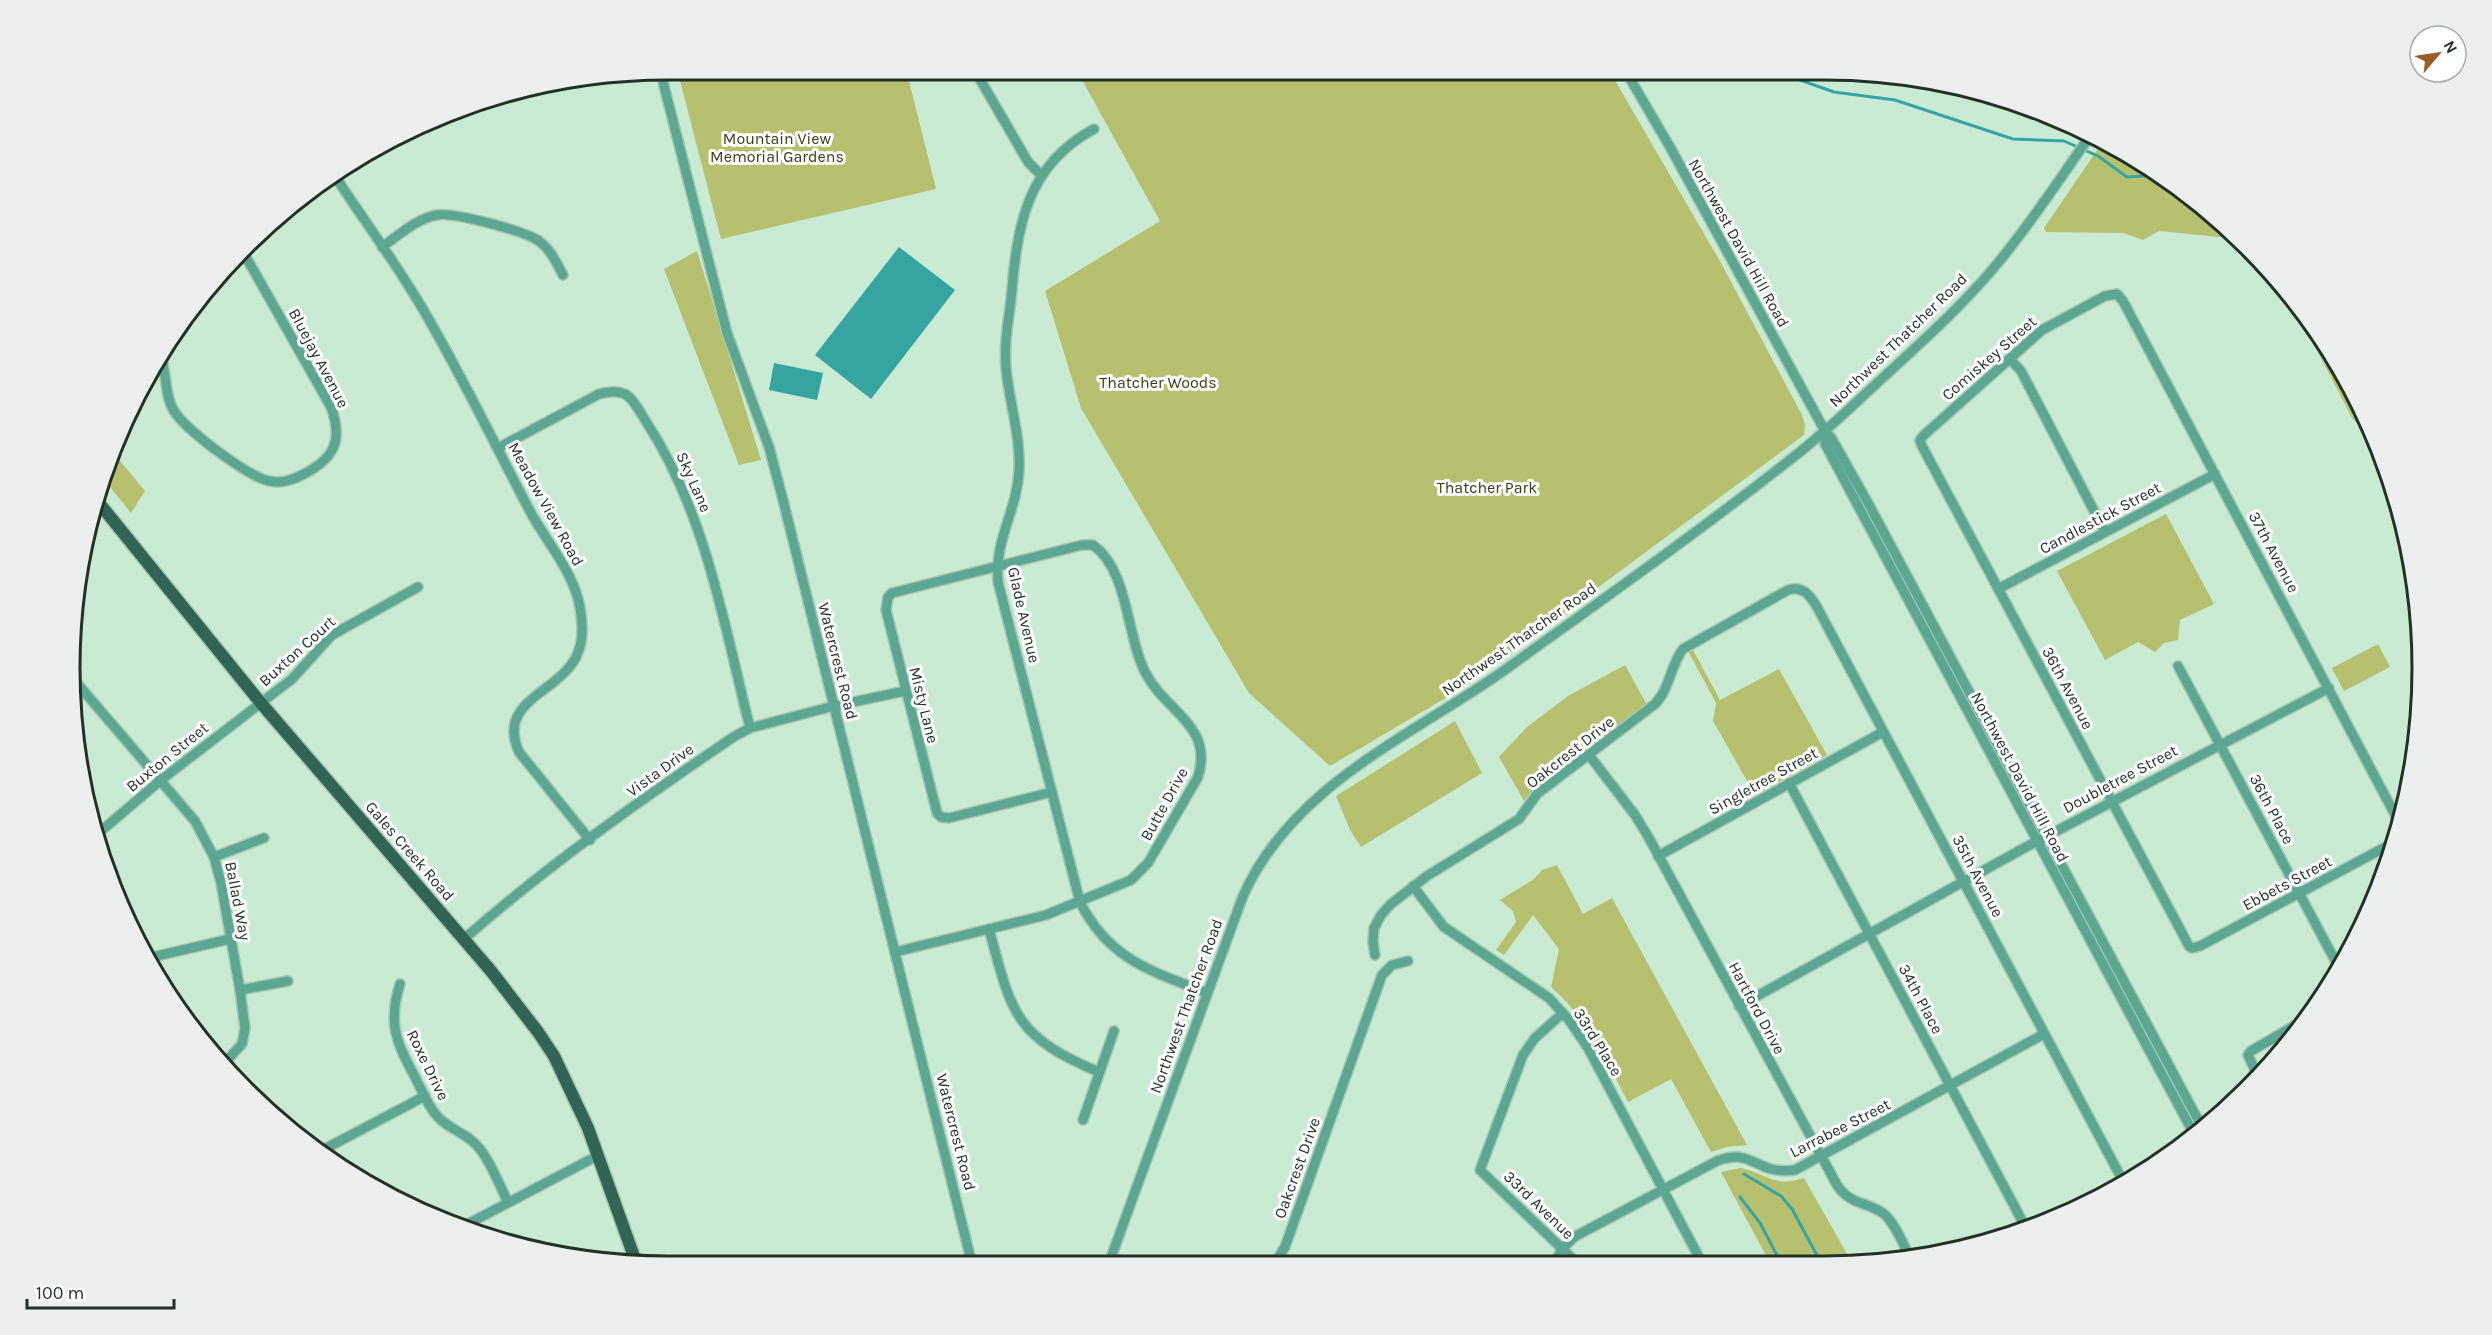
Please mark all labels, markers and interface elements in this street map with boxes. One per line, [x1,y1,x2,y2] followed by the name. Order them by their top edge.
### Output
[2408,24,2468,84] north arrow
[2440,37,2462,57] text: N
[710,129,844,166] park label: Mountain View Memorial Gardens
[1685,155,1793,331] street label: Northwest David Hill Road
[1825,269,1971,411] street label: Northwest Thatcher Road
[285,305,353,411] street label: Bluejay Avenue
[1938,312,2040,404] street label: Comiskey Street
[1099,373,1217,392] park label: Thatcher Woods
[504,439,588,569] street label: Meadow View Road
[672,449,716,515] street label: Sky Lane
[1437,478,1537,497] park label: Thatcher Park
[2036,478,2164,558] street label: Candlestick Street
[2245,508,2303,596] street label: 37th Avenue
[1004,565,1044,665] street label: Glade Avenue
[1438,578,1600,700] street label: Northwest Thatcher Road
[814,601,862,721] street label: Watercrest Road
[255,612,339,690] street label: Buxton Court
[2038,643,2098,733] street label: 36th Avenue
[905,665,943,745] street label: Misty Lane
[1967,689,2073,865] street label: Northwest David Hill Road
[1522,712,1618,792] street label: Oakcrest Drive
[122,718,212,796] street label: Buxton Street
[623,739,697,801] street label: Vista Drive
[2059,741,2181,817] street label: Doubletree Street
[1705,743,1821,819] street label: Singletree Street
[1136,764,1192,844] street label: Butte Drive
[2246,771,2298,847] street label: 36th Place
[362,797,458,905] street label: Gales Creek Road
[1948,832,2008,920] street label: 35th Avenue
[2239,852,2335,914] street label: Ebbets Street
[221,860,255,943] street label: Ballad Way
[1146,916,1226,1096] street label: Northwest Thatcher Road
[1725,959,1789,1057] street label: Hartford Drive
[1895,961,1947,1037] street label: 34th Place
[1570,1004,1626,1080] street label: 33rd Place
[403,1027,453,1103] street label: Roxe Drive
[932,1072,980,1192] street label: Watercrest Road
[1787,1094,1893,1162] street label: Larrabee Street
[1270,1115,1324,1221] street label: Oakcrest Drive
[1500,1167,1578,1243] street label: 33rd Avenue
[27,1272,174,1310] scale bar
[36,1282,84,1304] text: 100 m

